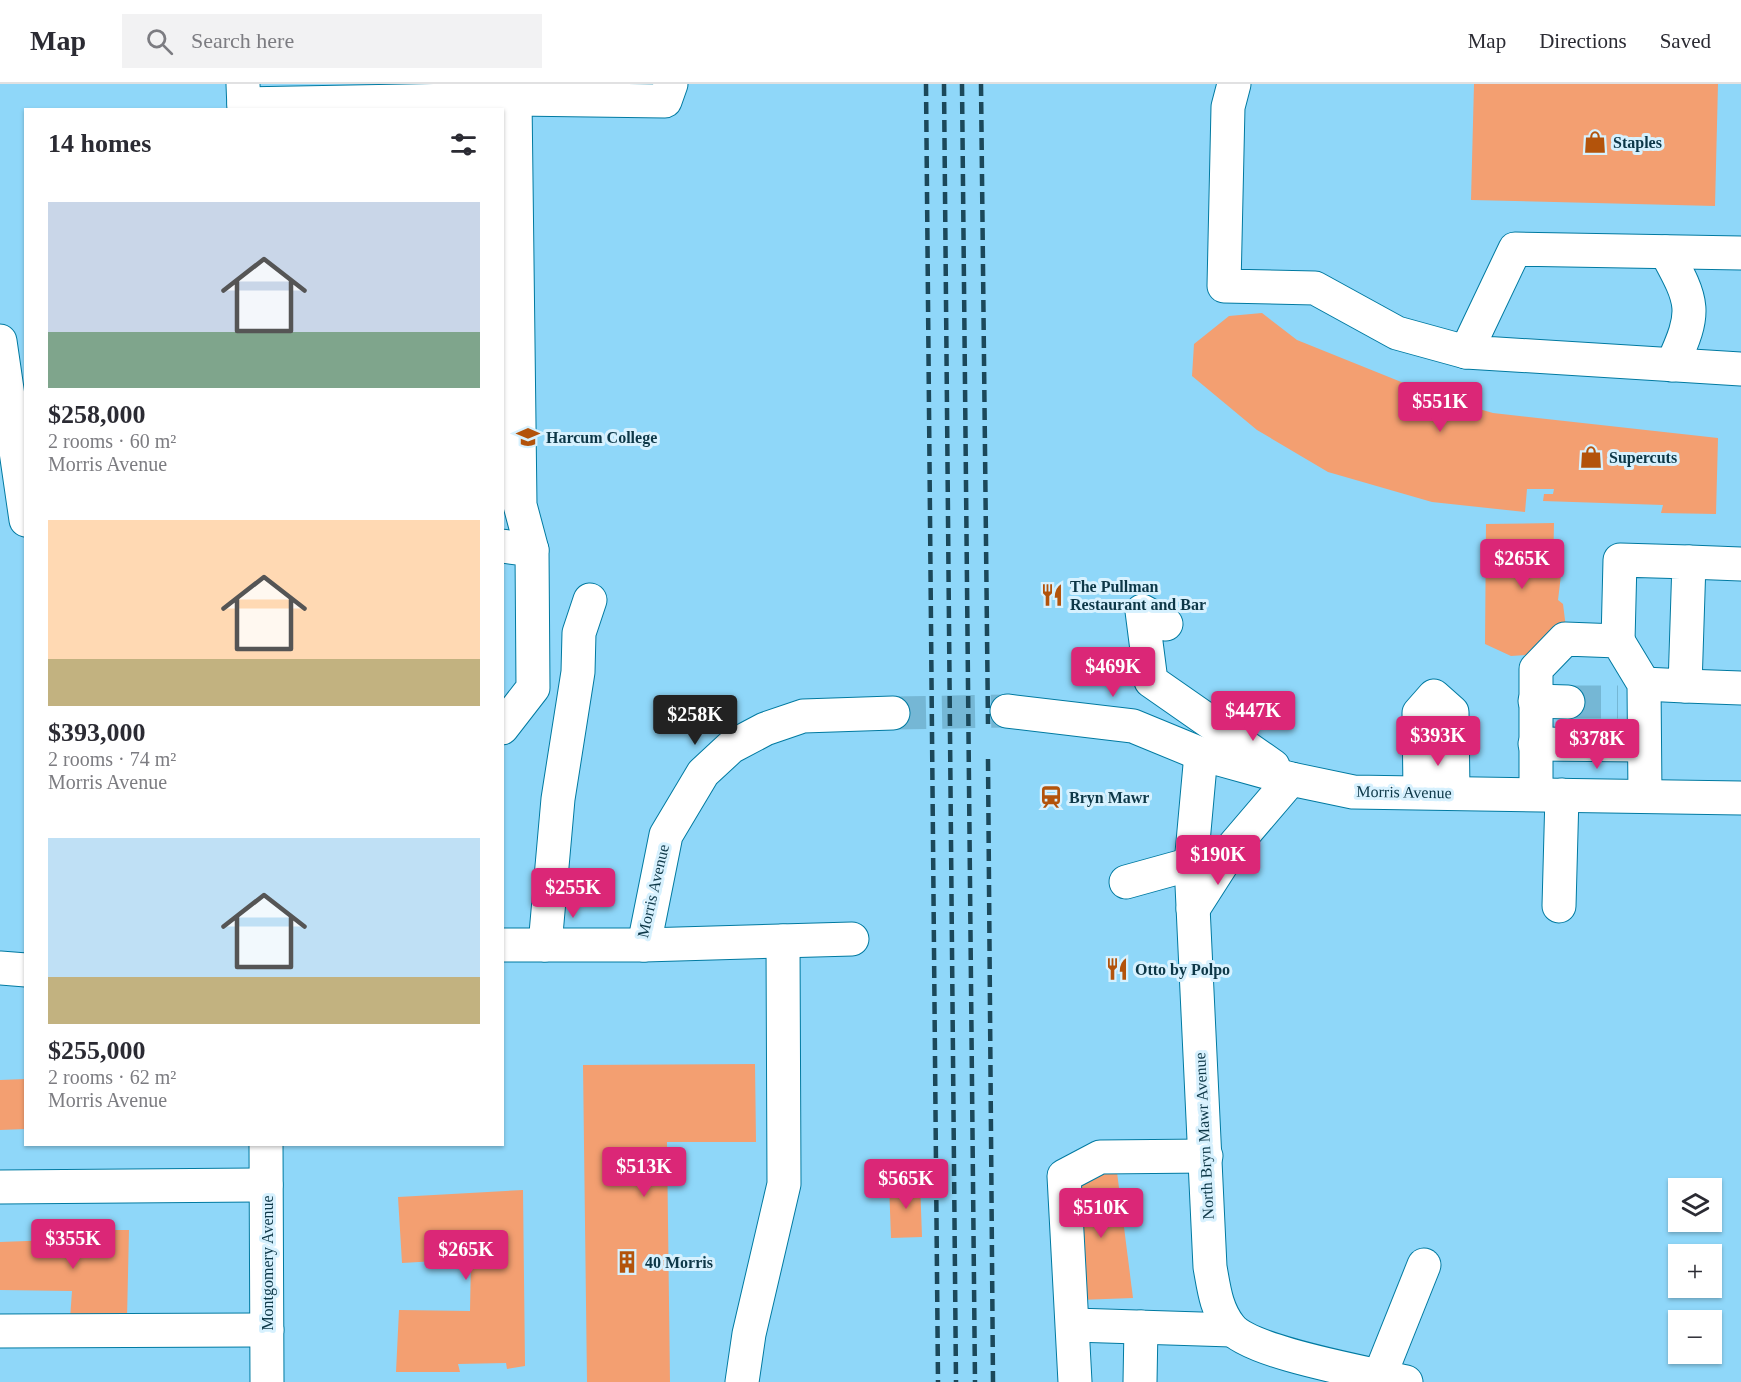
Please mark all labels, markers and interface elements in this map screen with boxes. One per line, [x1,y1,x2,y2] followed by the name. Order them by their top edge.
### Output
[122,14,542,68] search box
[30,25,86,56] text: Map
[143,25,176,58] icon: search
[191,28,294,53] text: Search here
[1468,29,1506,53] text: Map
[1539,29,1627,53] text: Directions
[1660,29,1711,53] text: Saved
[447,128,480,161] icon: filters
[48,129,151,158] text: 14 homes
[1582,129,1608,155] shop icon: Staples
[1613,134,1662,152] place label: Staples
[210,241,318,349] icon: home
[1398,382,1482,433] pin: $551K
[1412,390,1468,412] text: $551K
[48,400,146,429] text: $258,000
[515,424,541,450] school or university icon: Harcum College
[546,429,657,447] place label: Harcum College
[48,430,176,452] text: 2 rooms · 60 m²
[1578,444,1604,470] shop icon: Supercuts
[1609,449,1677,467] place label: Supercuts
[48,453,167,475] text: Morris Avenue
[1480,539,1564,590] pin: $265K
[1494,547,1550,569] text: $265K
[210,559,318,667] icon: home
[1070,578,1206,613] place label: The Pullman Restaurant and Bar
[1039,582,1065,608] restaurant icon: The Pullman Restaurant and Bar
[1071,647,1155,698] pin: $469K
[1085,655,1141,677] text: $469K
[1211,691,1295,742] pin: $447K
[653,695,737,746] pin: $258K
[1225,699,1281,721] text: $447K
[667,703,723,725] text: $258K
[1396,716,1480,767] pin: $393K
[48,718,146,747] text: $393,000
[1555,719,1639,770] pin: $378K
[1410,724,1466,746] text: $393K
[1569,727,1625,749] text: $378K
[48,748,176,770] text: 2 rooms · 74 m²
[48,771,167,793] text: Morris Avenue
[1356,783,1452,801] street label: Morris Avenue
[1038,784,1064,810] station icon: Bryn Mawr
[1069,789,1149,807] place label: Bryn Mawr
[1176,835,1260,886] pin: $190K
[634,843,672,939] street label: Morris Avenue
[1190,843,1246,865] text: $190K
[531,868,615,919] pin: $255K
[545,876,601,898] text: $255K
[210,877,318,985] icon: home
[1104,956,1130,982] restaurant icon: Otto by Polpo
[1135,961,1230,979] place label: Otto by Polpo
[48,1036,146,1065] text: $255,000
[1191,1052,1218,1220] street label: North Bryn Mawr Avenue
[48,1066,176,1088] text: 2 rooms · 62 m²
[48,1089,167,1111] text: Morris Avenue
[602,1147,686,1198] pin: $513K
[616,1155,672,1177] text: $513K
[864,1159,948,1210] pin: $565K
[878,1167,934,1189] text: $565K
[1668,1178,1722,1364] map controls
[1668,1178,1722,1232] button: layers
[1059,1188,1143,1239] pin: $510K
[259,1195,277,1331] street label: Montgomery Avenue
[1073,1196,1129,1218] text: $510K
[31,1219,115,1270] pin: $355K
[45,1227,101,1249] text: $355K
[424,1230,508,1281] pin: $265K
[438,1238,494,1260] text: $265K
[1668,1244,1722,1298] button: +
[614,1249,640,1275] building icon: 40 Morris
[645,1254,713,1271] place label: 40 Morris
[1668,1310,1722,1364] button: −

